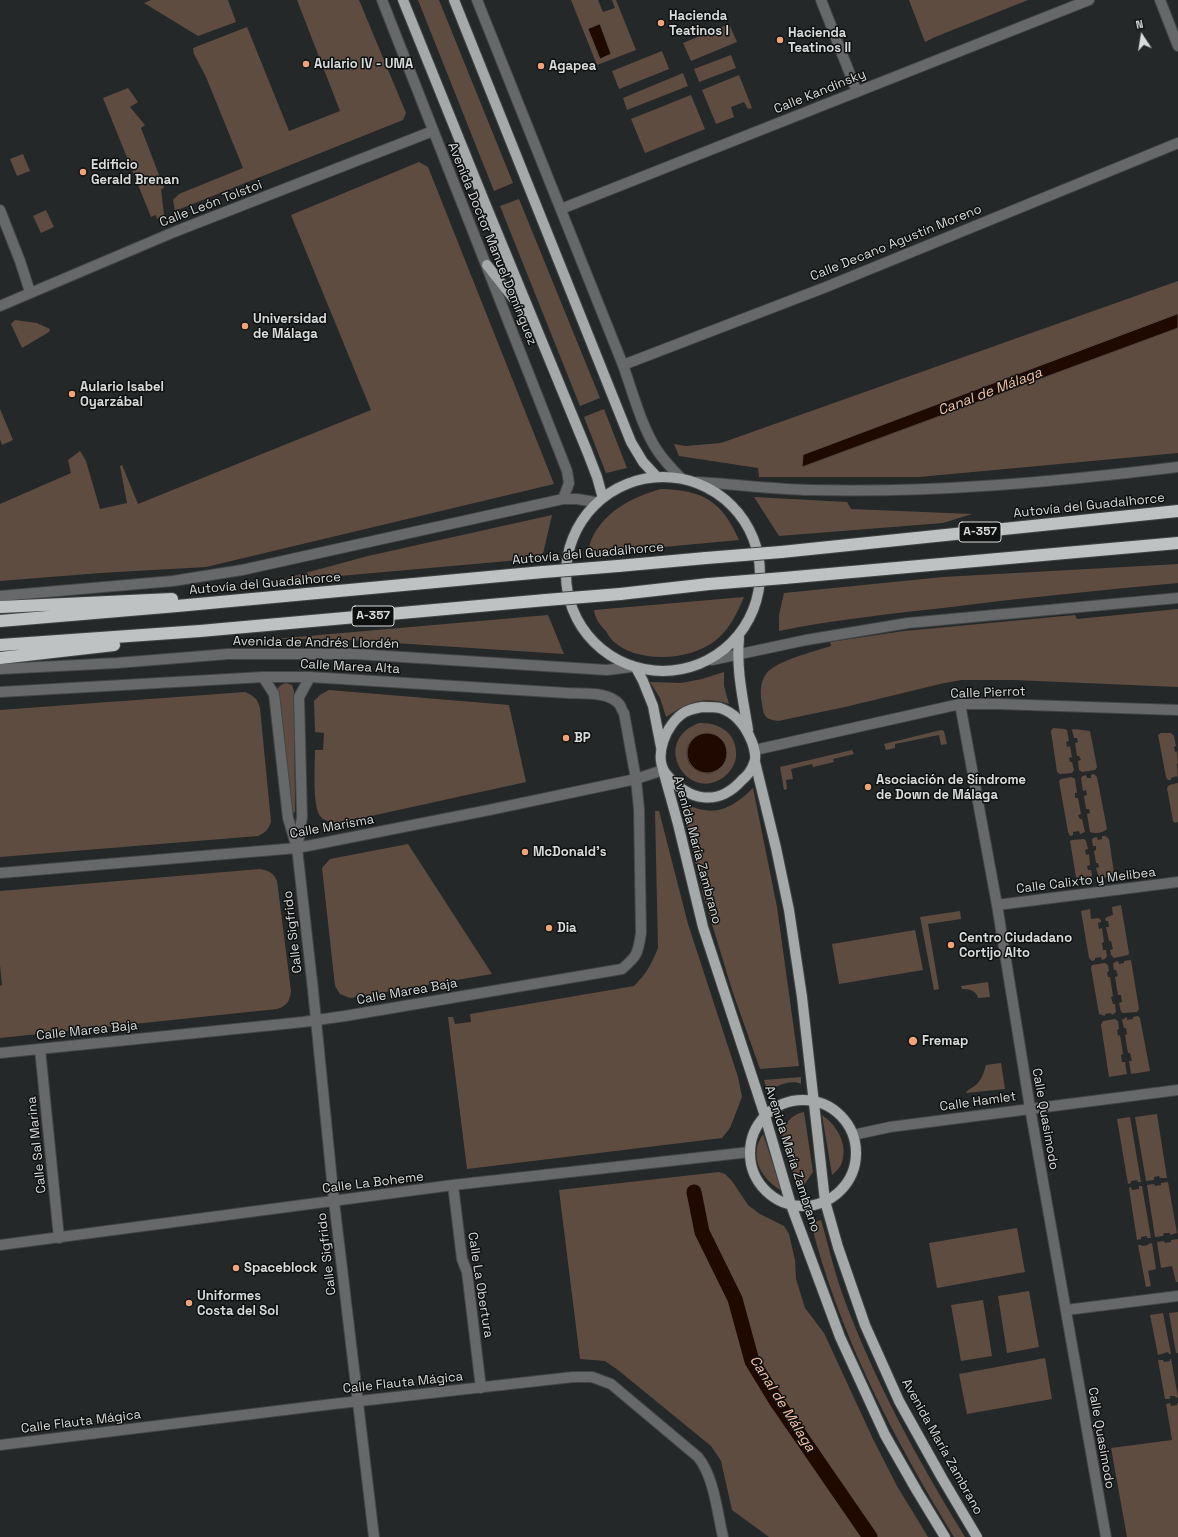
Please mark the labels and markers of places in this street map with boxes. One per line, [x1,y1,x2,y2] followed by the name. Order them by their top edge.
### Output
[669,8,729,39] place label: Hacienda Teatinos I
[656,18,666,28] marker: Hacienda Teatinos I
[788,25,851,56] place label: Hacienda Teatinos II
[775,35,785,45] marker: Hacienda Teatinos II
[314,56,413,72] place label: Aulario IV - UMA
[549,58,596,74] place label: Agapea
[301,59,311,69] marker: Aulario IV - UMA
[536,61,546,71] marker: Agapea
[91,157,179,188] place label: Edificio Gerald Brenan
[78,167,88,177] marker: Edificio Gerald Brenan
[253,311,327,342] place label: Universidad de Málaga
[240,321,250,331] marker: Universidad de Málaga
[80,379,164,410] place label: Aulario Isabel Oyarzábal
[67,389,77,399] marker: Aulario Isabel Oyarzábal
[574,730,590,746] place label: BP
[561,733,571,743] marker: BP
[876,772,1026,803] place label: Asociación de Síndrome de Down de Málaga
[863,782,873,792] marker: Asociación de Síndrome de Down de Málaga
[533,844,606,860] place label: McDonald's
[520,847,530,857] marker: McDonald's
[557,920,577,936] place label: Dia
[544,923,554,933] marker: Dia
[959,930,1072,961] place label: Centro Ciudadano Cortijo Alto
[946,940,956,950] marker: Centro Ciudadano Cortijo Alto
[922,1033,968,1049] place label: Fremap
[907,1035,919,1047] marker: Fremap
[244,1260,317,1276] place label: Spaceblock
[231,1263,241,1273] marker: Spaceblock
[197,1288,279,1319] place label: Uniformes Costa del Sol
[184,1298,194,1308] marker: Uniformes Costa del Sol

